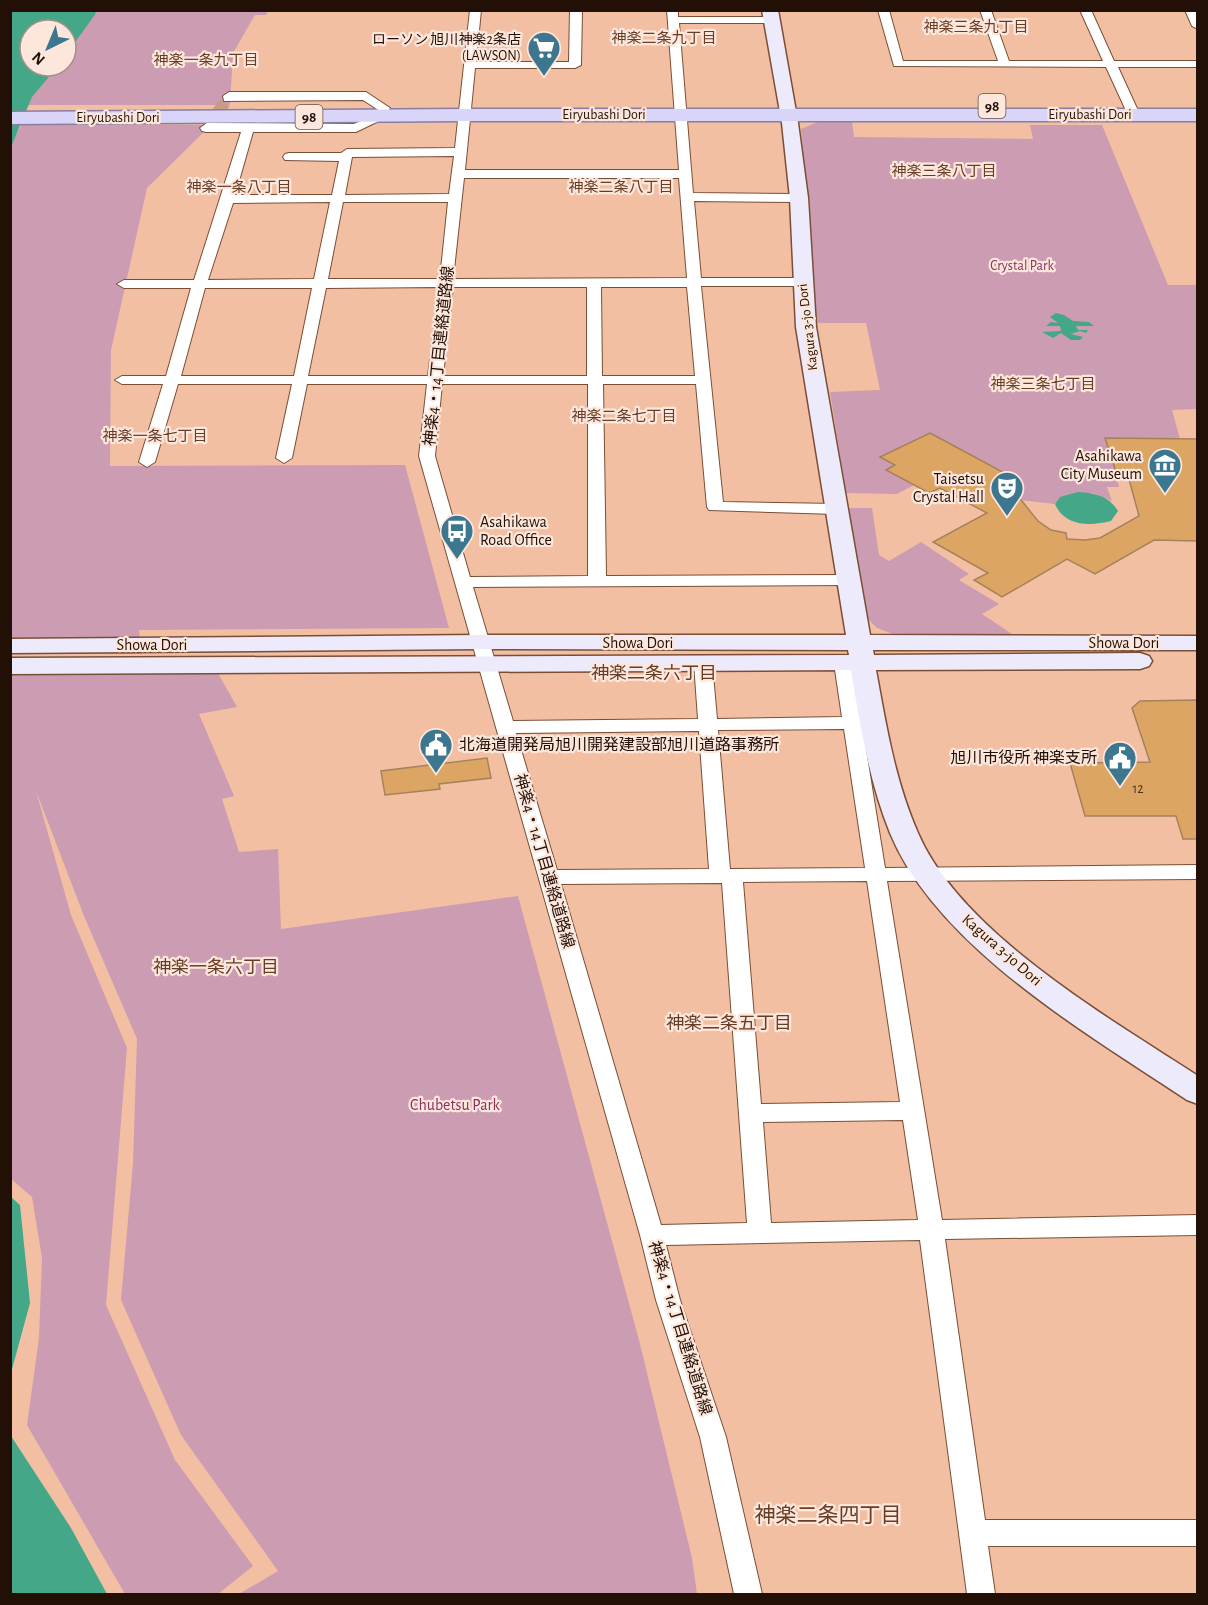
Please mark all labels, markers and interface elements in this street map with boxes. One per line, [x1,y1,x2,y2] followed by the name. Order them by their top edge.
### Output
[18,18,78,78] north arrow
[923,19,1029,35] district label: 神楽三条九丁目
[526,30,562,77] supermarket icon: ローソン 旭川神楽2条店 (LAWSON)
[611,30,717,46] district label: 神楽二条九丁目
[372,32,521,63] place label: ローソン 旭川神楽2条店 (LAWSON)
[29,49,48,68] text: N
[153,52,259,68] district label: 神楽一条九丁目
[978,94,1006,118] road number: 98
[296,105,322,129] road number: 98
[562,108,646,122] street label: Eiryubashi Dori
[1048,108,1132,122] street label: Eiryubashi Dori
[76,111,160,125] street label: Eiryubashi Dori
[891,163,997,179] district label: 神楽三条八丁目
[186,179,292,195] district label: 神楽一条八丁目
[568,179,674,195] district label: 神楽二条八丁目
[990,259,1054,273] park label: Crystal Park
[421,265,456,447] street label: 神楽4・14丁目連絡道路線
[796,283,820,371] street label: Kagura 3-jo Dori
[990,376,1096,392] district label: 神楽三条七丁目
[571,408,677,424] district label: 神楽二条七丁目
[102,428,208,444] district label: 神楽一条七丁目
[1147,447,1183,494] museum icon: Asahikawa City Museum
[1061,448,1142,483] place label: Asahikawa City Museum
[989,470,1025,517] theatre icon: Taisetsu Crystal Hall
[913,471,984,506] place label: Taisetsu Crystal Hall
[439,513,475,560] bus stop icon: Asahikawa Road Office
[480,514,552,548] place label: Asahikawa Road Office
[603,635,673,651] street label: Showa Dori
[1089,635,1159,651] street label: Showa Dori
[117,637,187,653] street label: Showa Dori
[591,664,717,683] district label: 神楽二条六丁目
[418,727,454,774] public building icon: 北海道開発局旭川開発建設部旭川道路事務所
[459,736,779,753] place label: 北海道開発局旭川開発建設部旭川道路事務所
[1102,740,1138,787] public building icon: 旭川市役所 神楽支所
[950,749,1097,766] place label: 旭川市役所 神楽支所
[511,772,578,950] street label: 神楽4・14丁目連絡道路線
[1132,782,1144,796] house number: 12
[958,911,1045,990] street label: Kagura 3-jo Dori
[153,958,279,977] district label: 神楽一条六丁目
[666,1014,792,1033] district label: 神楽二条五丁目
[410,1097,501,1113] park label: Chubetsu Park
[646,1239,715,1417] street label: 神楽4・14丁目連絡道路線
[755,1504,902,1526] district label: 神楽二条四丁目

